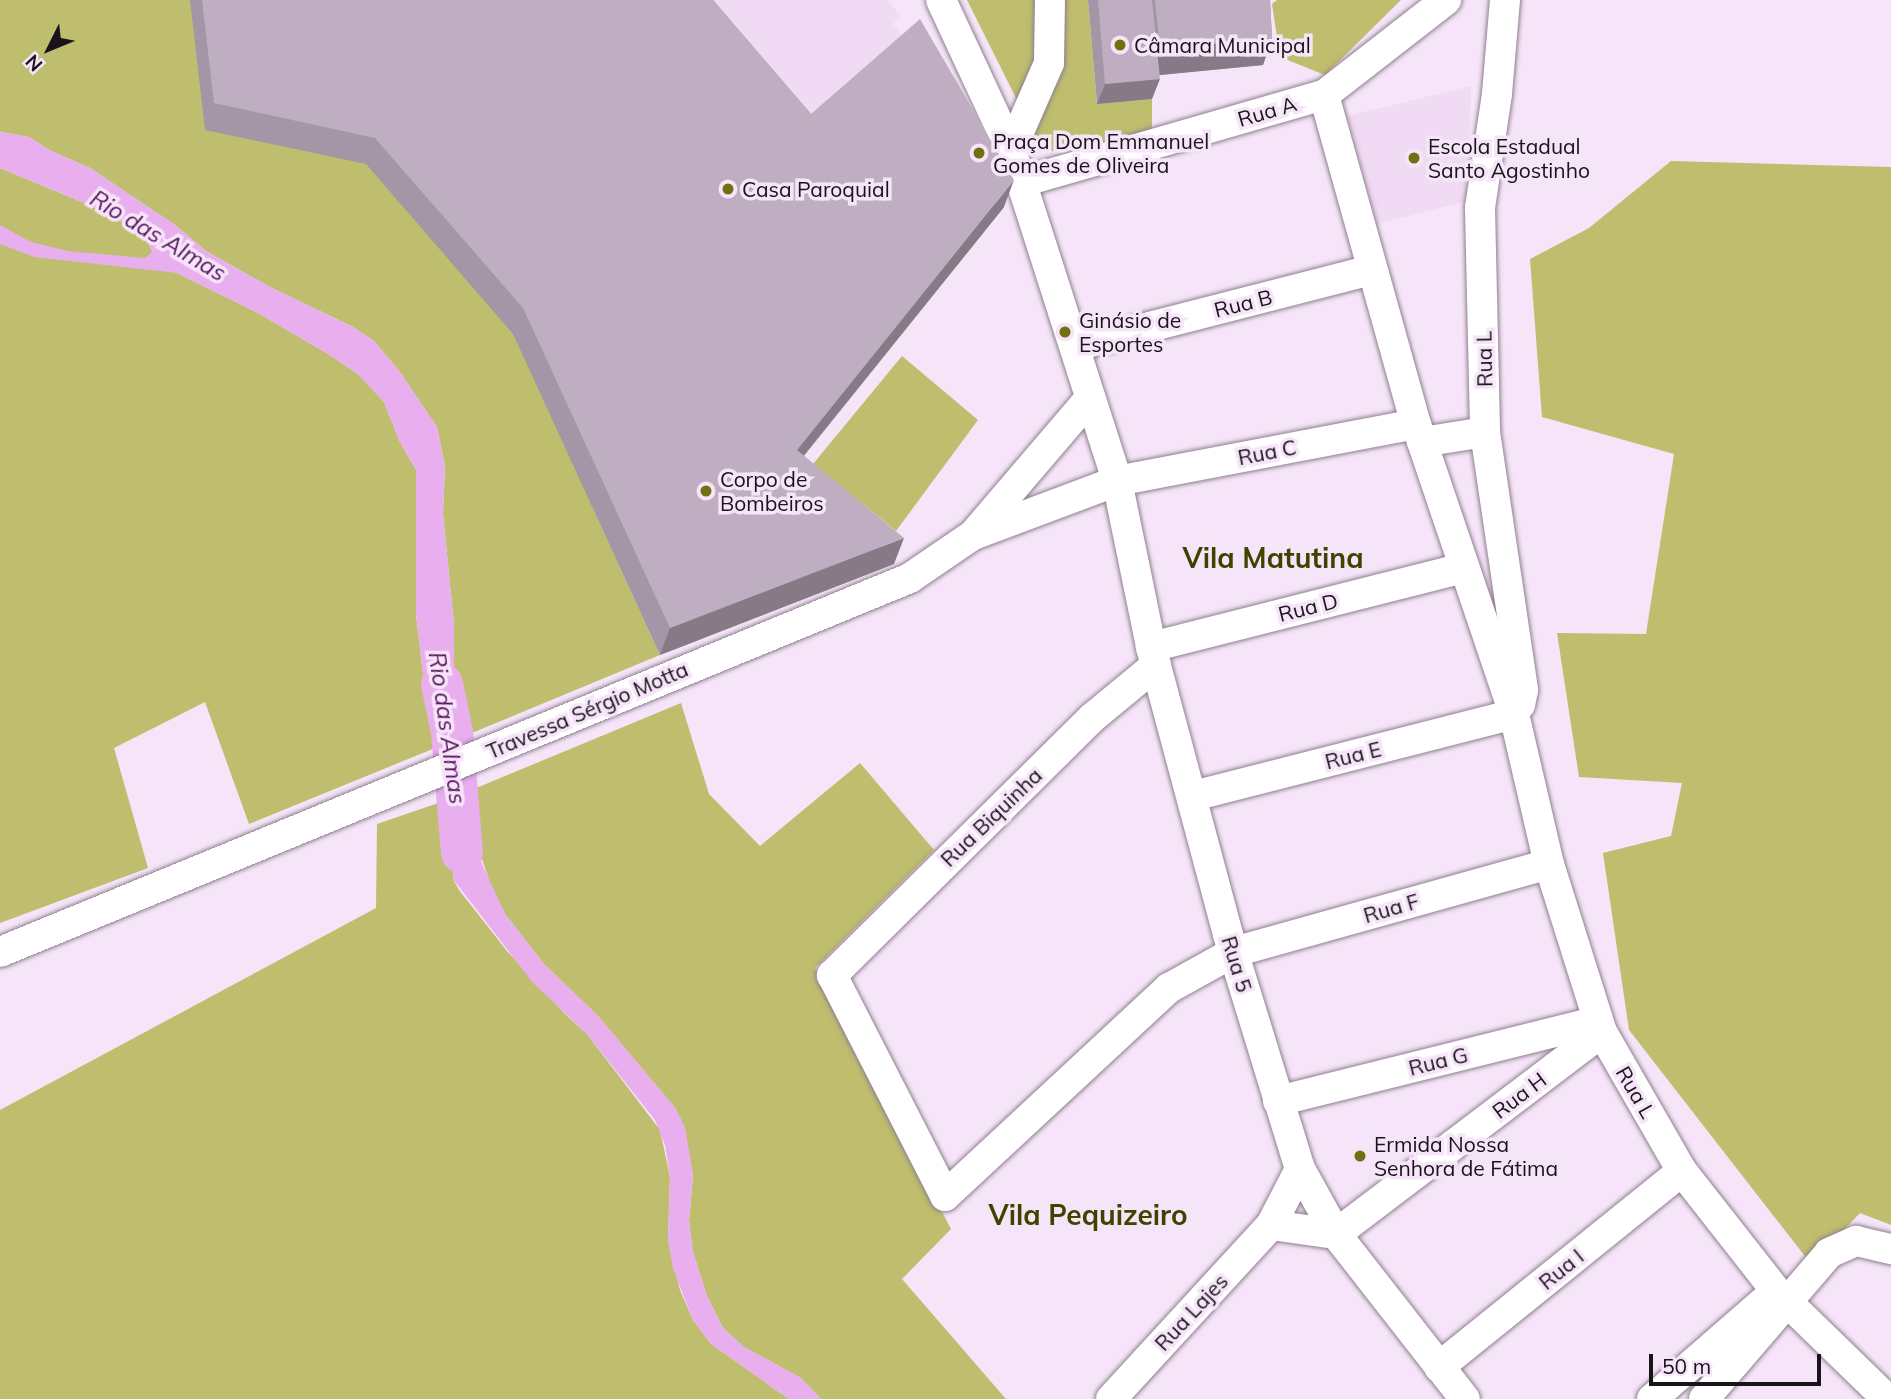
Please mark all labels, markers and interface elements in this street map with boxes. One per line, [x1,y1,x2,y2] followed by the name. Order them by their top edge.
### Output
[14,14,84,84] north arrow
[1134,32,1311,58] place label: Câmara Municipal
[1112,37,1128,53] marker: Câmara Municipal
[20,50,47,77] text: N
[1235,91,1299,131] street label: Rua A
[993,128,1209,178] place label: Praça Dom Emmanuel Gomes de Oliveira
[1428,133,1590,183] place label: Escola Estadual Santo Agostinho
[971,145,987,161] marker: Praça Dom Emmanuel Gomes de Oliveira
[1406,150,1422,166] marker: Escola Estadual Santo Agostinho
[742,176,890,202] place label: Casa Paroquial
[720,181,736,197] marker: Casa Paroquial
[85,185,231,287] water label: Rio das Almas
[1211,284,1275,322] street label: Rua B
[1079,307,1181,357] place label: Ginásio de Esportes
[1057,324,1073,340] marker: Ginásio de Esportes
[1471,331,1497,387] street label: Rua L
[1236,434,1298,470] street label: Rua C
[720,466,824,516] place label: Corpo de Bombeiros
[698,483,714,499] marker: Corpo de Bombeiros
[1182,541,1364,575] district label: Vila Matutina
[1276,587,1340,627] street label: Rua D
[423,650,471,806] water label: Rio das Almas
[482,656,692,764] street label: Travessa Sérgio Motta
[1322,736,1384,774] street label: Rua E
[935,762,1047,872] street label: Rua Biquinha
[1360,888,1422,928] street label: Rua F
[1217,933,1257,995] street label: Rua 5
[1406,1042,1470,1080] street label: Rua G
[1611,1061,1661,1123] street label: Rua L
[1487,1067,1551,1123] street label: Rua H
[1374,1131,1558,1181] place label: Ermida Nossa Senhora de Fátima
[1352,1148,1368,1164] marker: Ermida Nossa Senhora de Fátima
[989,1198,1187,1232] district label: Vila Pequizeiro
[1534,1243,1588,1295] street label: Rua I
[1149,1268,1233,1356] street label: Rua Lajes
[1653,1340,1825,1384] scale bar
[1662,1353,1711,1379] text: 50 m

